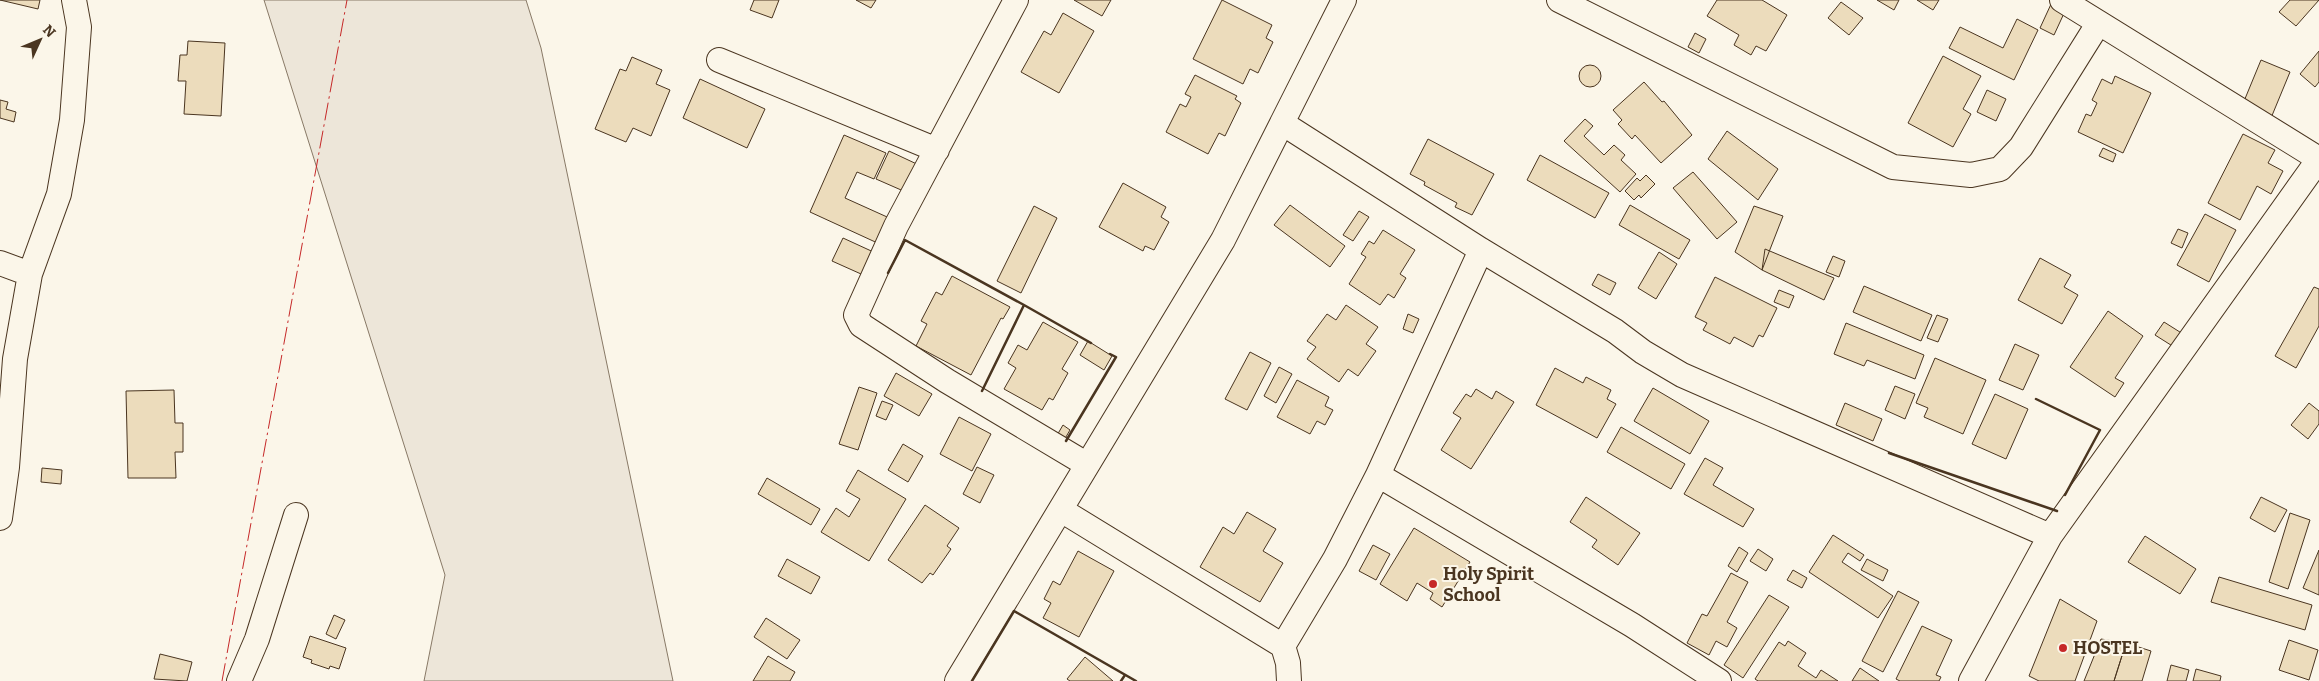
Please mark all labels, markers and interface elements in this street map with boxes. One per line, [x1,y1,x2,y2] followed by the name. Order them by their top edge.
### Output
[15,15,65,65] north arrow
[39,22,59,41] text: N
[1443,563,1534,606] place label: Holy Spirit School
[1427,578,1439,590] marker: Holy Spirit School
[2073,637,2142,659] place label: HOSTEL
[2057,642,2069,654] marker: HOSTEL

